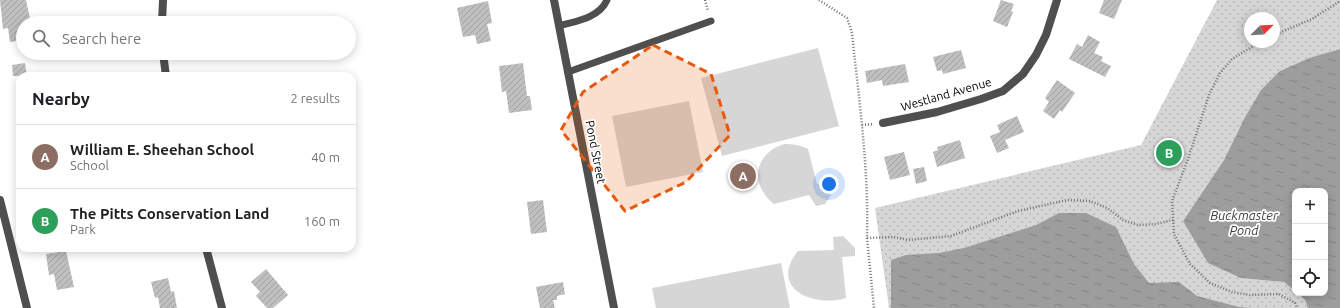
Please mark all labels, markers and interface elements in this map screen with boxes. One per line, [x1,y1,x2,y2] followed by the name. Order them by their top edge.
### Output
[1244,12,1280,48] north arrow
[16,16,356,60] search box
[30,27,52,49] icon: search
[62,30,141,47] text: Search here
[899,75,993,113] street label: Westland Avenue
[32,89,90,108] text: Nearby
[290,91,340,105] text: 2 results
[583,119,609,185] street label: Pond Street
[1156,138,1182,168] pin: B
[70,141,254,158] text: William E. Sheehan School
[40,150,50,164] text: A
[311,150,340,164] text: 40 m
[70,158,109,172] text: School
[730,161,756,191] pin: A
[819,174,839,194] your location
[1292,188,1328,296] map controls
[1292,188,1328,224] button: +
[70,205,269,222] text: The Pitts Conservation Land
[1210,208,1279,237] water label: Buckmaster Pond
[41,214,49,228] text: B
[304,214,340,228] text: 160 m
[70,222,96,236] text: Park
[1292,224,1328,260] button: −
[1292,260,1328,296] button: locate

